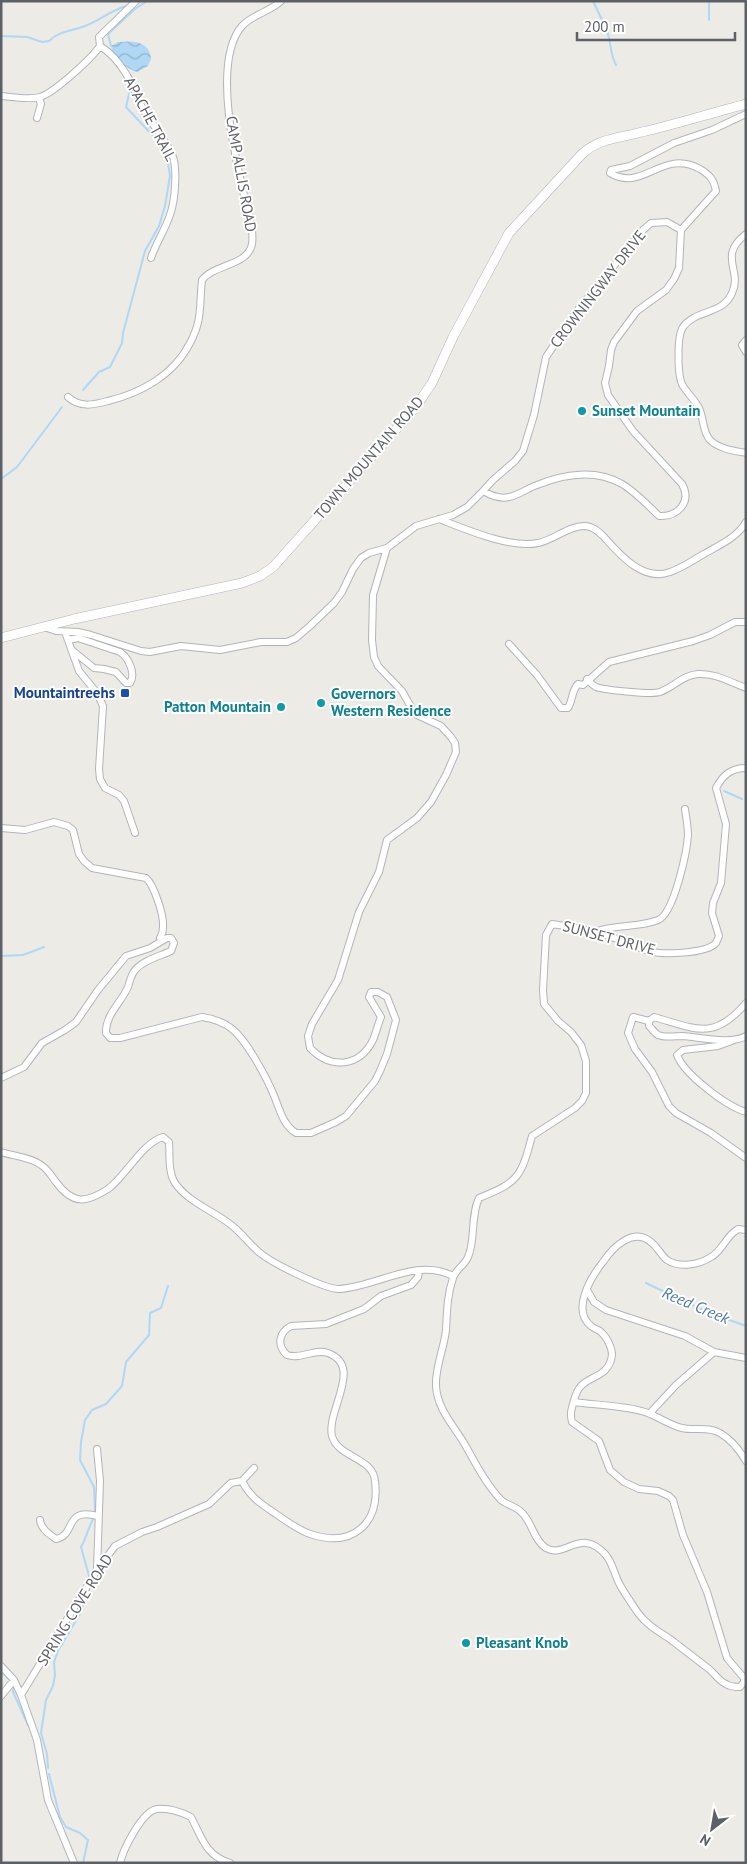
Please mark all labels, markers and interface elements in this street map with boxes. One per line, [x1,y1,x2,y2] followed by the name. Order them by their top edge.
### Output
[577,10,734,42] scale bar
[584,17,625,36] text: 200 m
[120,73,181,164] street label: APACHE TRAIL
[222,114,261,233] street label: CAMP ALLIS ROAD
[546,226,650,351] street label: CROWNINGWAY DRIVE
[310,392,427,523] street label: TOWN MOUNTAIN ROAD
[592,401,700,420] place label: Sunset Mountain
[576,405,588,417] marker: Sunset Mountain
[14,683,115,702] place label: Mountaintreehs
[331,684,452,720] place label: Governors Western Residence
[119,687,131,699] marker: Mountaintreehs
[164,697,271,716] place label: Patton Mountain
[315,697,327,709] marker: Governors Western Residence
[275,701,287,713] marker: Patton Mountain
[561,916,658,959] street label: SUNSET DRIVE
[659,1282,733,1328] water label: Reed Creek
[33,1550,117,1669] street label: SPRING COVE ROAD
[476,1633,568,1652] place label: Pleasant Knob
[460,1637,472,1649] marker: Pleasant Knob
[687,1804,737,1854] north arrow
[697,1830,714,1850] text: N

